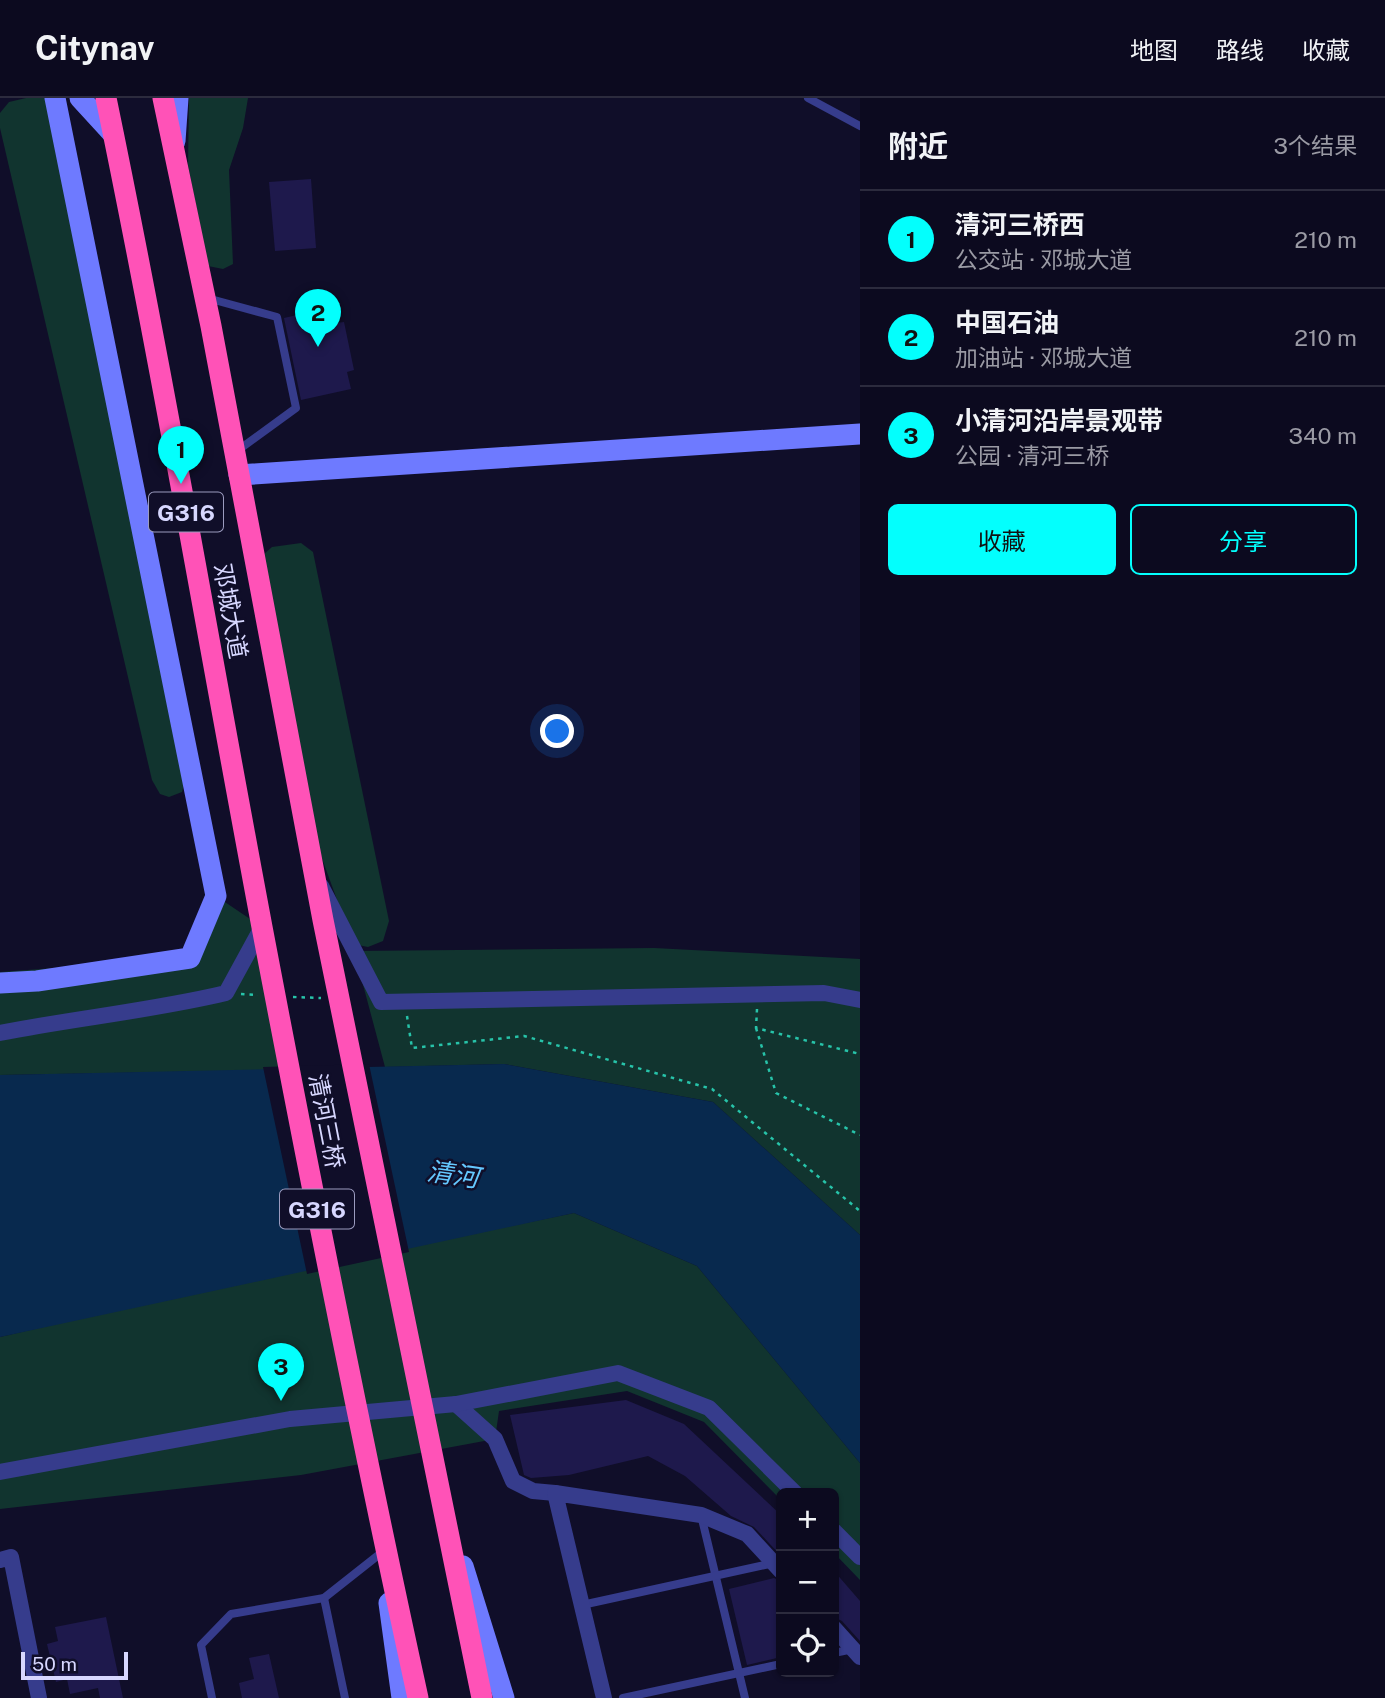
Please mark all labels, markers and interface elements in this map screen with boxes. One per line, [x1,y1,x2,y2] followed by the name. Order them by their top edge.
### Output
[35,29,155,67] text: Citynav
[1130,36,1178,64] text: 地图
[1216,36,1264,64] text: 路线
[1302,36,1350,64] text: 收藏
[888,128,948,164] text: 附近
[1274,132,1357,159] text: 3个结果
[955,209,1085,240] text: 清河三桥西
[906,226,916,253] text: 1
[1294,226,1357,253] text: 210 m
[955,246,1132,273] text: 公交站 · 邓城大道
[295,289,341,347] pin: 2
[955,307,1059,338] text: 中国石油
[904,324,918,351] text: 2
[1294,324,1357,351] text: 210 m
[955,344,1132,371] text: 加油站 · 邓城大道
[955,405,1163,436] text: 小清河沿岸景观带
[903,422,919,449] text: 3
[1289,422,1357,449] text: 340 m
[158,426,204,484] pin: 1
[955,442,1109,469] text: 公园 · 清河三桥
[149,492,223,532] road number: G316
[888,504,1116,575] button: 收藏
[1130,504,1357,575] button: 分享
[209,561,253,661] street label: 邓城大道
[540,714,574,748] your location
[304,1071,350,1171] street label: 清河三桥
[425,1155,486,1194] water label: 清河
[280,1190,354,1228] road number: G316
[258,1343,304,1401] pin: 3
[776,1488,839,1677] map controls
[776,1488,839,1551] button: +
[776,1551,839,1614] button: −
[776,1614,839,1677] button: locate
[21,1649,128,1681] scale bar
[32,1653,77,1675] text: 50 m

